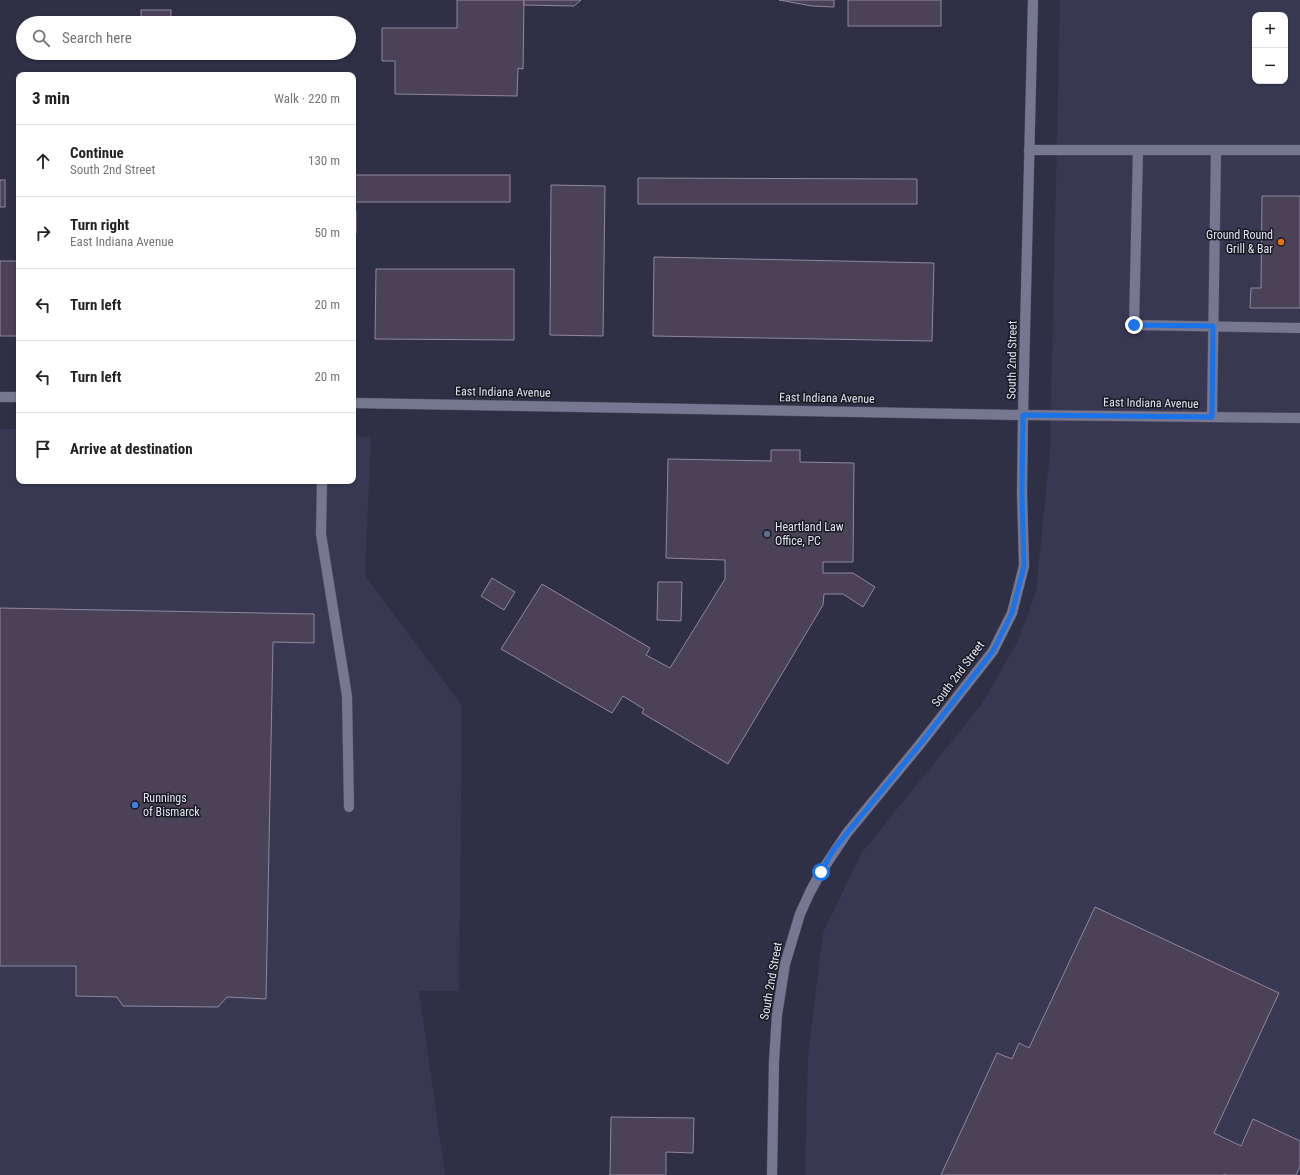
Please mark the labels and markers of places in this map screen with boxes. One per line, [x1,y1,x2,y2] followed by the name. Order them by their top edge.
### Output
[1206,228,1273,256] place label: Ground Round Grill & Bar
[1276,237,1286,247] marker: Ground Round Grill & Bar
[775,520,844,548] place label: Heartland Law Office, PC
[762,529,772,539] marker: Heartland Law Office, PC
[143,791,200,819] place label: Runnings of Bismarck
[130,800,140,810] marker: Runnings of Bismarck

